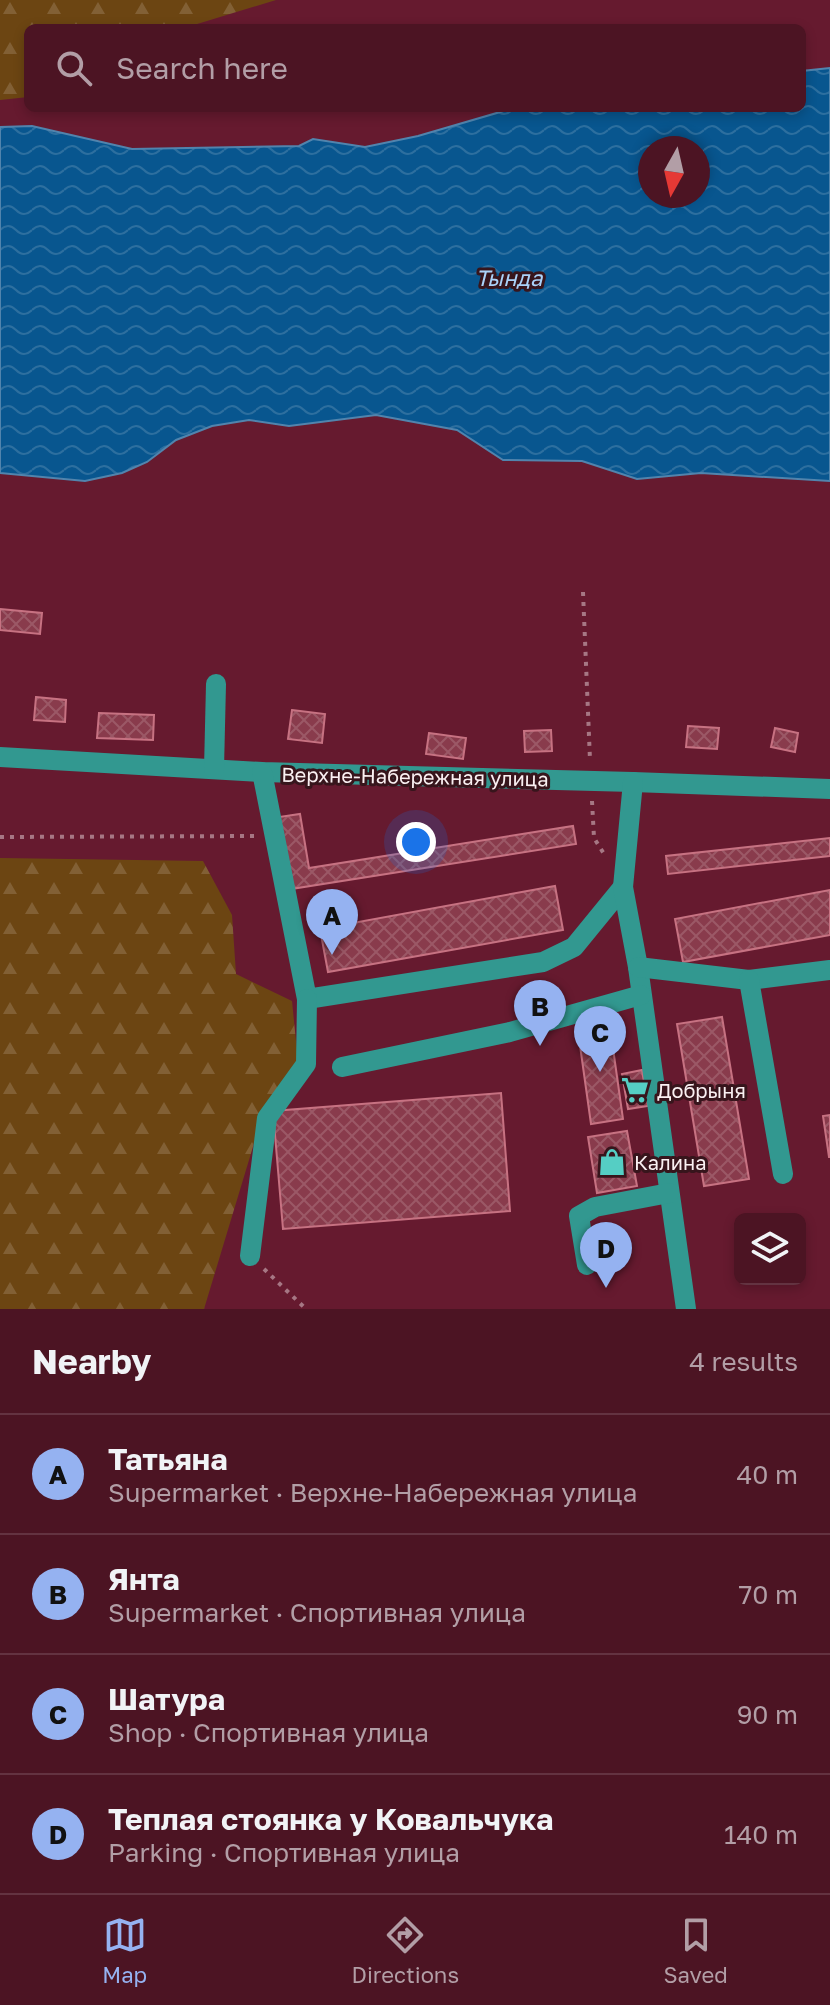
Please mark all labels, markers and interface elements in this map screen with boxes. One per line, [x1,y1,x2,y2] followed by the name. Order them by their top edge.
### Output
[24,24,806,112] search box
[52,46,96,90] icon: search
[116,50,288,86] text: Search here
[638,136,710,208] north arrow
[475,264,544,291] water label: Тында
[281,762,549,790] street label: Верхне-Набережная улица
[396,822,436,862] your location
[306,889,358,955] pin: A
[514,980,566,1046] pin: B
[574,1006,626,1072] pin: C
[620,1075,650,1105] supermarket icon: Добрыня
[657,1078,746,1102] place label: Добрыня
[597,1147,627,1177] shop icon: Калина
[634,1150,707,1174] place label: Калина
[734,1213,806,1285] map controls
[734,1213,806,1285] button: layers
[580,1222,632,1288] pin: D
[32,1341,152,1381] text: Nearby
[689,1346,798,1377] text: 4 results
[108,1441,228,1477] text: Татьяна
[49,1459,67,1490] text: A
[737,1459,798,1490] text: 40 m
[108,1477,637,1508] text: Supermarket · Верхне-Набережная улица
[108,1561,180,1597] text: Янта
[49,1579,67,1610] text: B
[739,1579,798,1610] text: 70 m
[108,1597,526,1628] text: Supermarket · Спортивная улица
[108,1681,225,1717] text: Шатура
[49,1699,67,1730] text: C
[737,1699,798,1730] text: 90 m
[108,1717,429,1748] text: Shop · Спортивная улица
[108,1801,553,1837] text: Теплая стоянка у Ковальчука
[49,1819,67,1850] text: D
[724,1819,798,1850] text: 140 m
[108,1837,460,1868] text: Parking · Спортивная улица
[102,1913,147,1988] tab: Map
[352,1913,459,1988] tab: Directions
[664,1913,728,1988] tab: Saved

